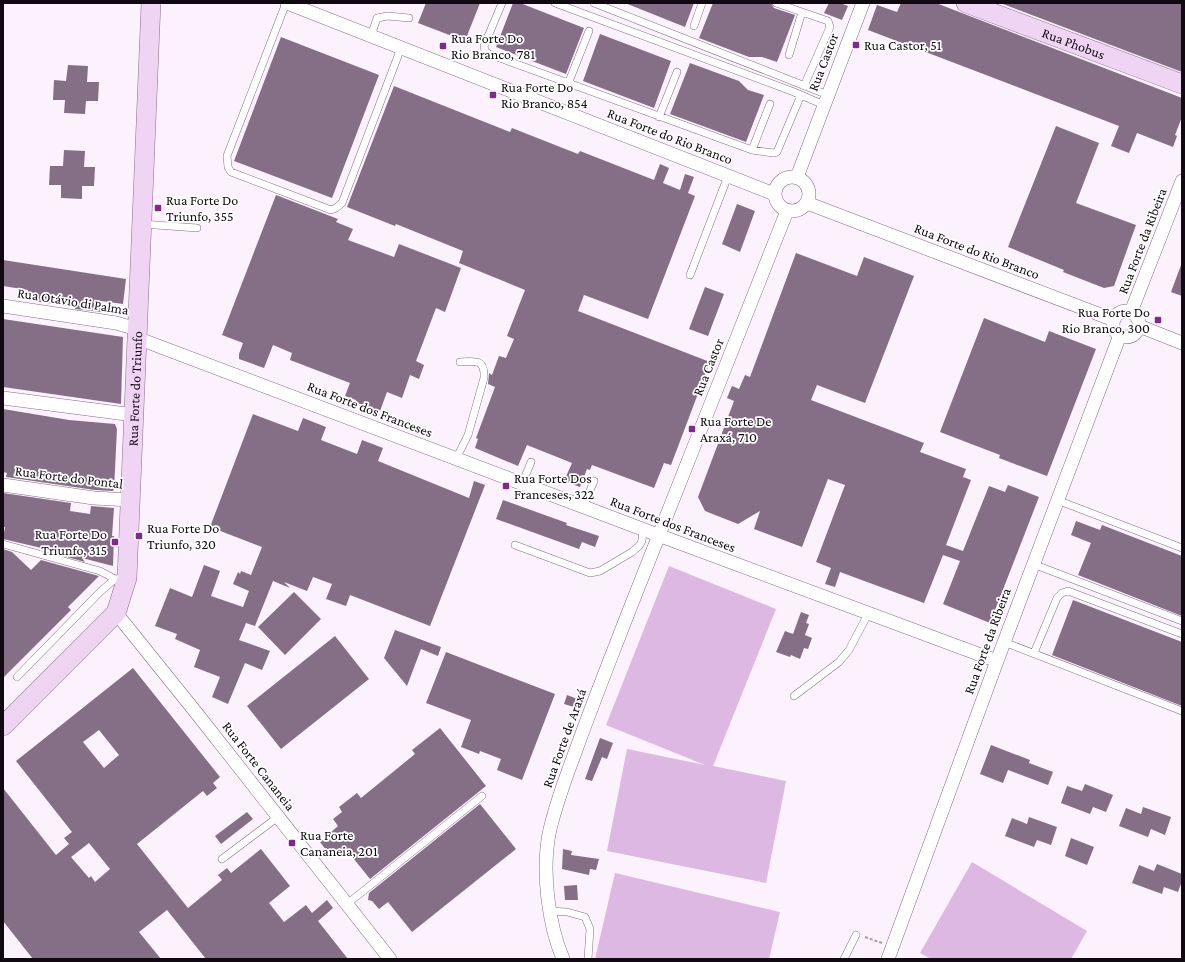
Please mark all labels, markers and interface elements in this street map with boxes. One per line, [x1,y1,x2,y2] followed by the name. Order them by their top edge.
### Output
[1040,24,1107,62] street label: Rua Phobus
[451,30,536,62] place label: Rua Forte Do Rio Branco, 781
[805,31,841,93] street label: Rua Castor
[864,37,942,53] place label: Rua Castor, 51
[851,40,861,50] marker: Rua Castor, 51
[438,41,448,51] marker: Rua Forte Do Rio Branco, 781
[501,79,588,111] place label: Rua Forte Do Rio Branco, 854
[488,90,498,100] marker: Rua Forte Do Rio Branco, 854
[605,105,735,167] street label: Rua Forte do Rio Branco
[1114,185,1170,296] street label: Rua Forte da Ribeira
[166,192,238,224] place label: Rua Forte Do Triunfo, 355
[153,203,163,213] marker: Rua Forte Do Triunfo, 355
[912,220,1042,282] street label: Rua Forte do Rio Branco
[16,284,130,318] street label: Rua Otávio di Palma
[1062,304,1150,336] place label: Rua Forte Do Rio Branco, 300
[1153,315,1163,325] marker: Rua Forte Do Rio Branco, 300
[125,331,145,447] street label: Rua Forte do Triunfo
[689,336,727,398] street label: Rua Castor
[305,378,435,440] street label: Rua Forte dos Franceses
[700,413,771,445] place label: Rua Forte De Araxá, 710
[687,424,697,434] marker: Rua Forte De Araxá, 710
[14,462,124,492] street label: Rua Forte do Pontal
[514,470,595,502] place label: Rua Forte Dos Franceses, 322
[501,481,511,491] marker: Rua Forte Dos Franceses, 322
[608,493,738,555] street label: Rua Forte dos Franceses
[147,520,219,552] place label: Rua Forte Do Triunfo, 320
[35,526,107,558] place label: Rua Forte Do Triunfo, 315
[134,531,144,541] marker: Rua Forte Do Triunfo, 320
[110,537,120,547] marker: Rua Forte Do Triunfo, 315
[960,585,1014,696] street label: Rua Forte da Ribeira
[539,686,590,790] street label: Rua Forte de Araxá
[219,718,299,814] street label: Rua Forte Cananeia
[300,827,378,859] place label: Rua Forte Cananeia, 201
[287,838,297,848] marker: Rua Forte Cananeia, 201

